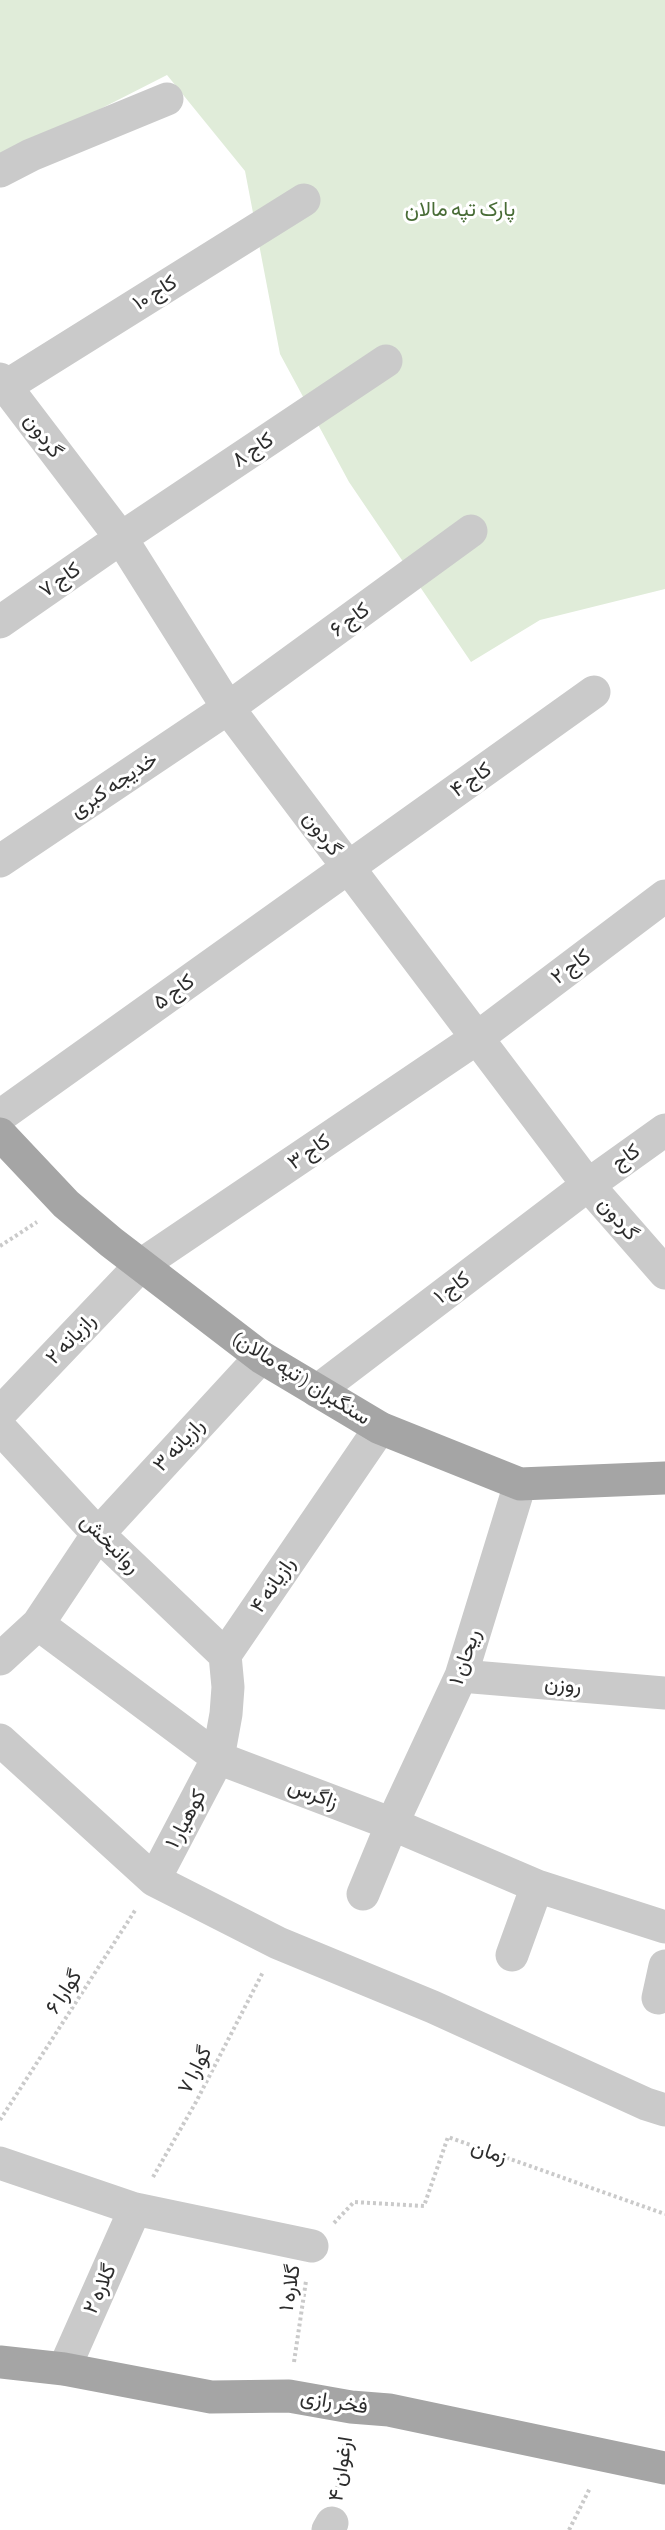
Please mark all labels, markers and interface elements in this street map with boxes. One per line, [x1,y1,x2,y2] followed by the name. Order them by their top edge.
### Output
[405,197,515,223] park label: پارک تپه مالان
[128,270,182,316] street label: کاج ۱۰
[18,409,68,463] street label: گردون
[227,427,279,473] street label: کاج ۸
[34,557,86,603] street label: کاج ۷
[325,597,375,643] street label: کاج ۶
[66,747,162,823] street label: خدیجه کبری
[446,757,496,803] street label: کاج ۴
[297,807,347,861] street label: گردون
[546,944,596,990] street label: کاج ۲
[149,969,199,1015] street label: کاج ۵
[283,1129,335,1175] street label: کاج ۳
[607,1138,645,1176] street label: کاج
[592,1192,644,1246] street label: گردون
[429,1266,475,1310] street label: کاج ۱
[41,1308,101,1370] street label: رازیانه ۲
[227,1325,375,1431] street label: سنگبران ( تپه مالان)
[148,1413,210,1477] street label: رازیانه ۳
[75,1509,145,1579] street label: روانبخش
[245,1552,301,1618] street label: رازیانه ۴
[444,1626,486,1688] street label: ریحان ۱
[543,1671,583,1699] street label: روزن
[285,1773,341,1815] street label: زاگرس
[160,1785,212,1853] street label: کوهیار ۱
[40,1965,88,2019] street label: گوارا ۶
[172,2042,218,2098] street label: گوارا ۷
[468,2134,510,2170] street label: زمان
[78,2260,122,2318] street label: گلاره ۲
[274,2263,306,2313] street label: گلاره ۱
[298,2384,370,2420] street label: فخر رازی
[323,2435,359,2503] street label: ارغوان ۴

